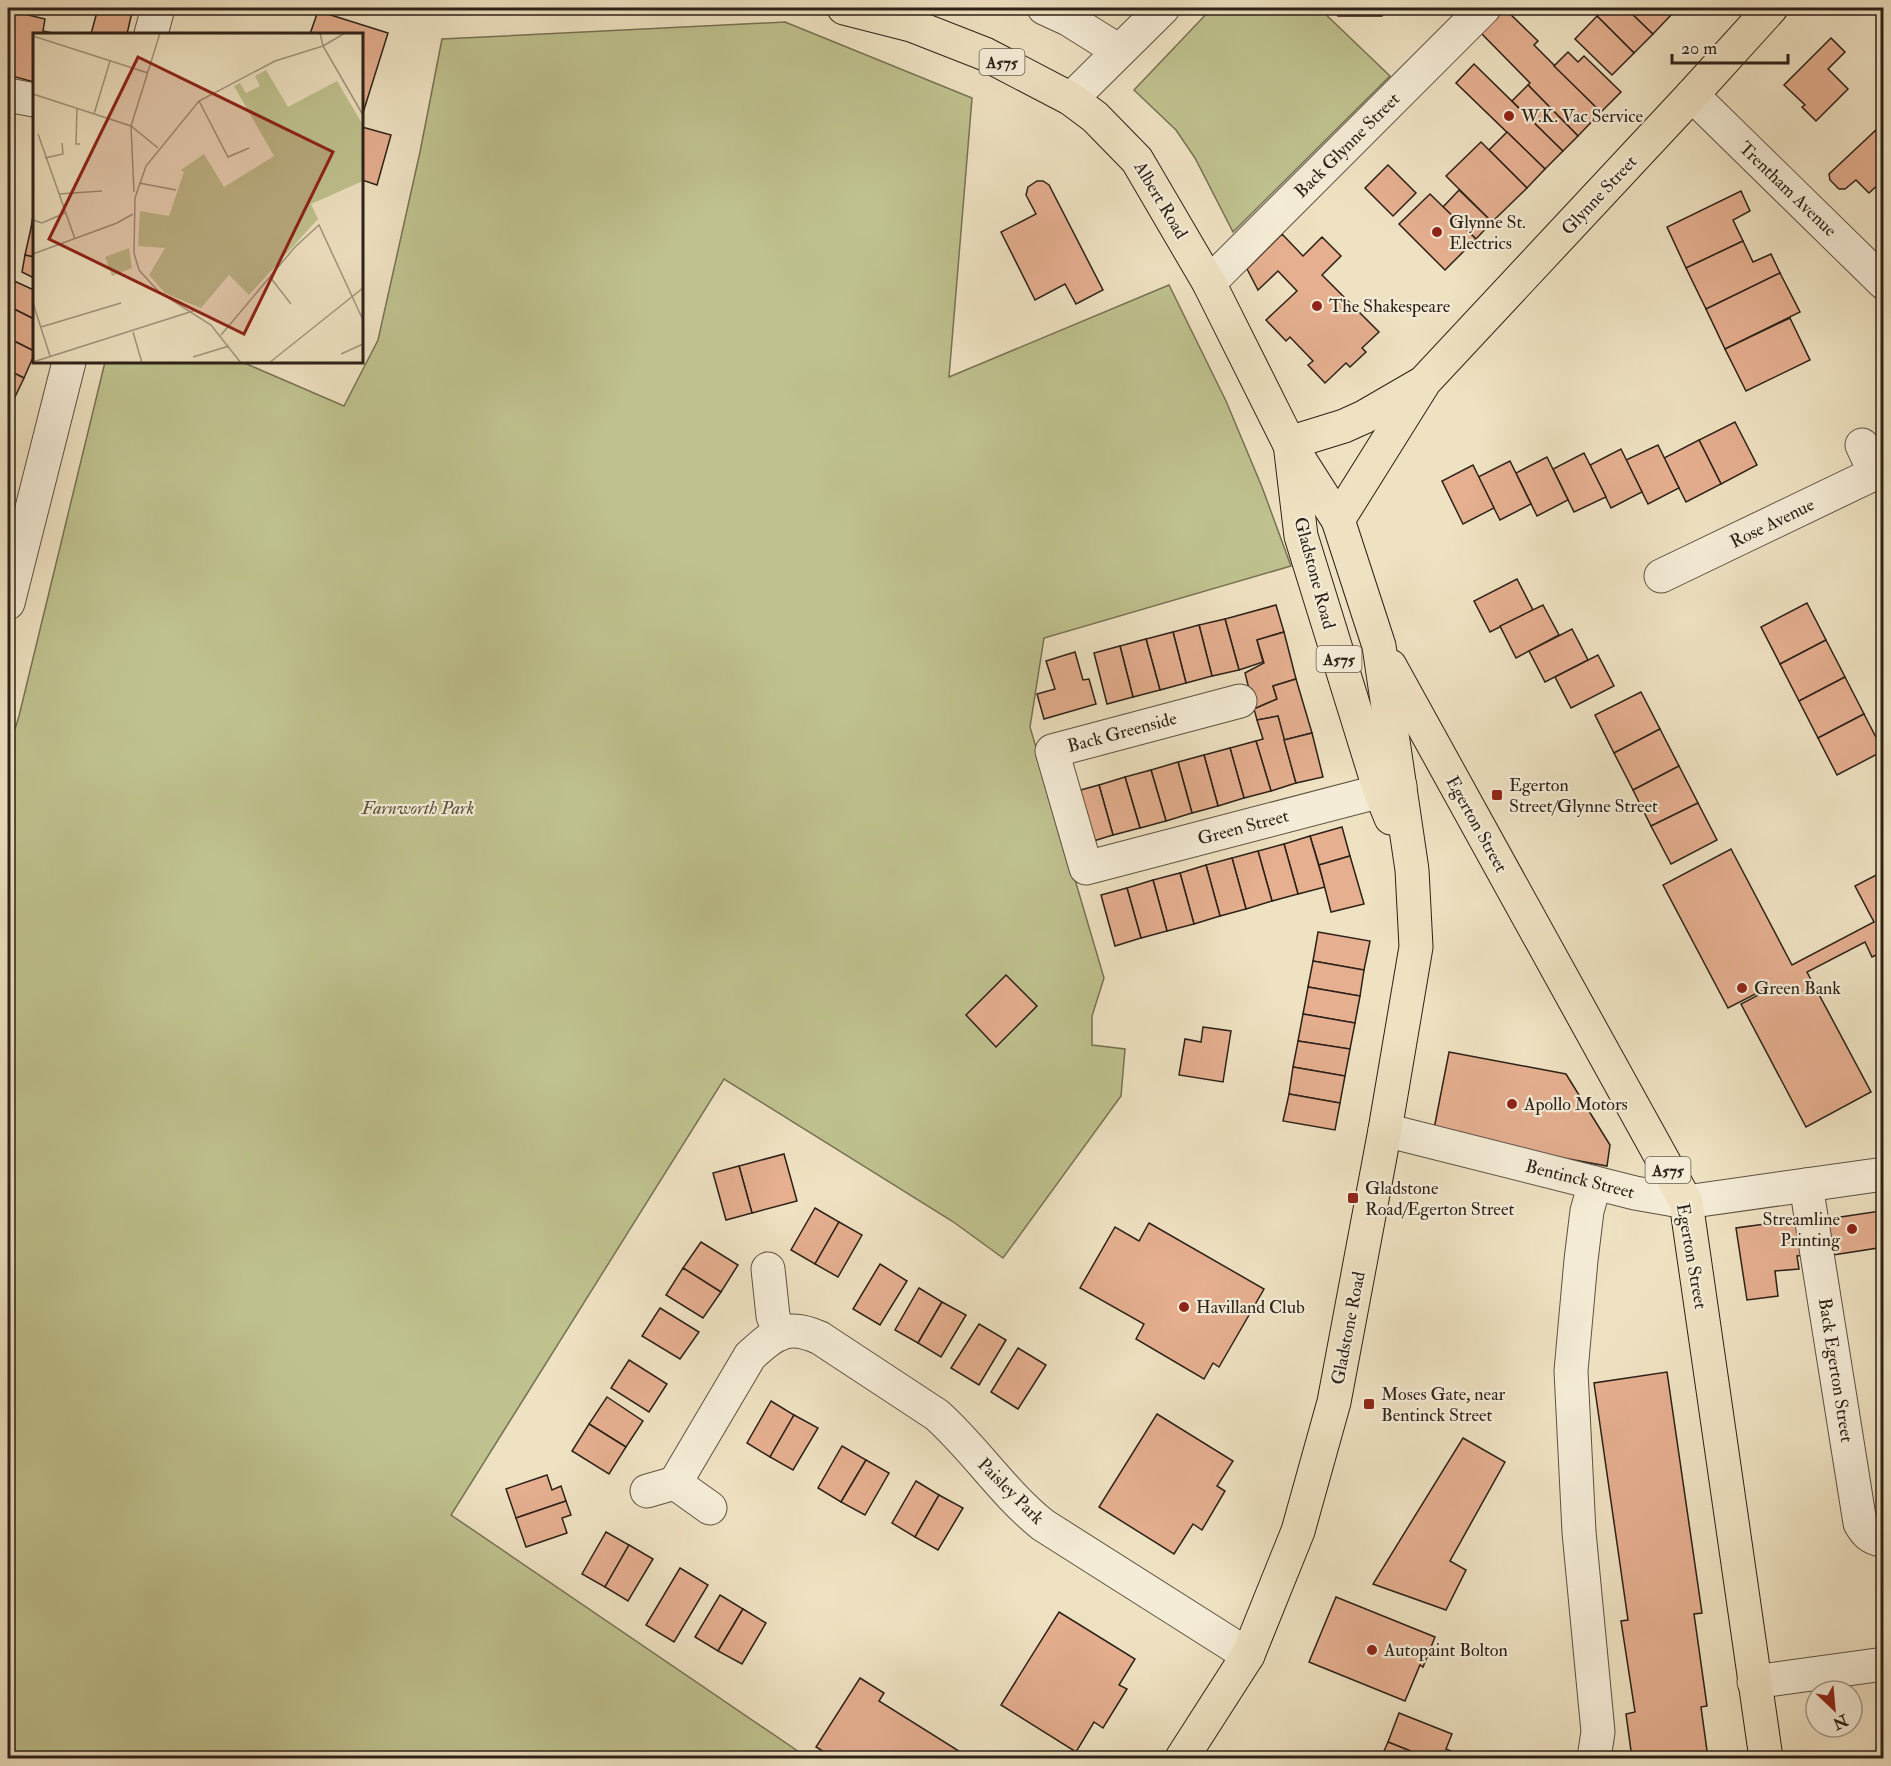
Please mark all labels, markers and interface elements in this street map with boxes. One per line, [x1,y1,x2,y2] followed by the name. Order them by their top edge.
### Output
[1672,27,1788,65] scale bar
[33,33,363,363] inset map
[1681,37,1717,60] text: 20 m
[980,49,1024,75] road number: A575
[1290,88,1405,203] street label: Back Glynne Street
[1520,105,1644,128] place label: W.K. Vac Service
[1502,109,1516,123] marker: W.K. Vac Service
[1734,137,1842,242] street label: Trentham Avenue
[1557,151,1642,240] street label: Glynne Street
[1128,156,1193,243] street label: Albert Road
[1449,211,1526,255] place label: Glynne St. Electrics
[1430,225,1444,239] marker: Glynne St. Electrics
[1329,295,1451,318] place label: The Shakespeare
[1310,299,1324,313] marker: The Shakespeare
[1726,493,1819,554] street label: Rose Avenue
[1289,515,1341,632] street label: Gladstone Road
[1316,646,1362,672] road number: A575
[1065,707,1180,758] street label: Back Greenside
[1441,772,1513,877] street label: Egerton Street
[1509,774,1658,818] place label: Egerton Street/Glynne Street
[1490,788,1504,802] marker: Egerton Street/Glynne Street
[361,797,474,820] park label: Farnworth Park
[1195,804,1291,851] street label: Green Street
[1754,977,1841,1000] place label: Green Bank
[1735,981,1749,995] marker: Green Bank
[1523,1093,1628,1116] place label: Apollo Motors
[1505,1097,1519,1111] marker: Apollo Motors
[1523,1155,1637,1204] street label: Bentinck Street
[1646,1157,1690,1183] road number: A575
[1365,1177,1514,1221] place label: Gladstone Road/Egerton Street
[1346,1191,1360,1205] marker: Gladstone Road/Egerton Street
[1671,1201,1712,1311] street label: Egerton Street
[1762,1208,1841,1252] place label: Streamline Printing
[1845,1222,1859,1236] marker: Streamline Printing
[1326,1269,1371,1387] street label: Gladstone Road
[1196,1296,1305,1319] place label: Havilland Club
[1813,1296,1858,1444] street label: Back Egerton Street
[1177,1300,1191,1314] marker: Havilland Club
[1381,1383,1506,1427] place label: Moses Gate, near Bentinck Street
[1362,1397,1376,1411] marker: Moses Gate, near Bentinck Street
[972,1453,1049,1530] street label: Paisley Park
[1383,1639,1508,1662] place label: Autopaint Bolton
[1365,1643,1379,1657] marker: Autopaint Bolton
[1804,1679,1864,1739] north arrow
[1829,1709,1852,1734] text: N

